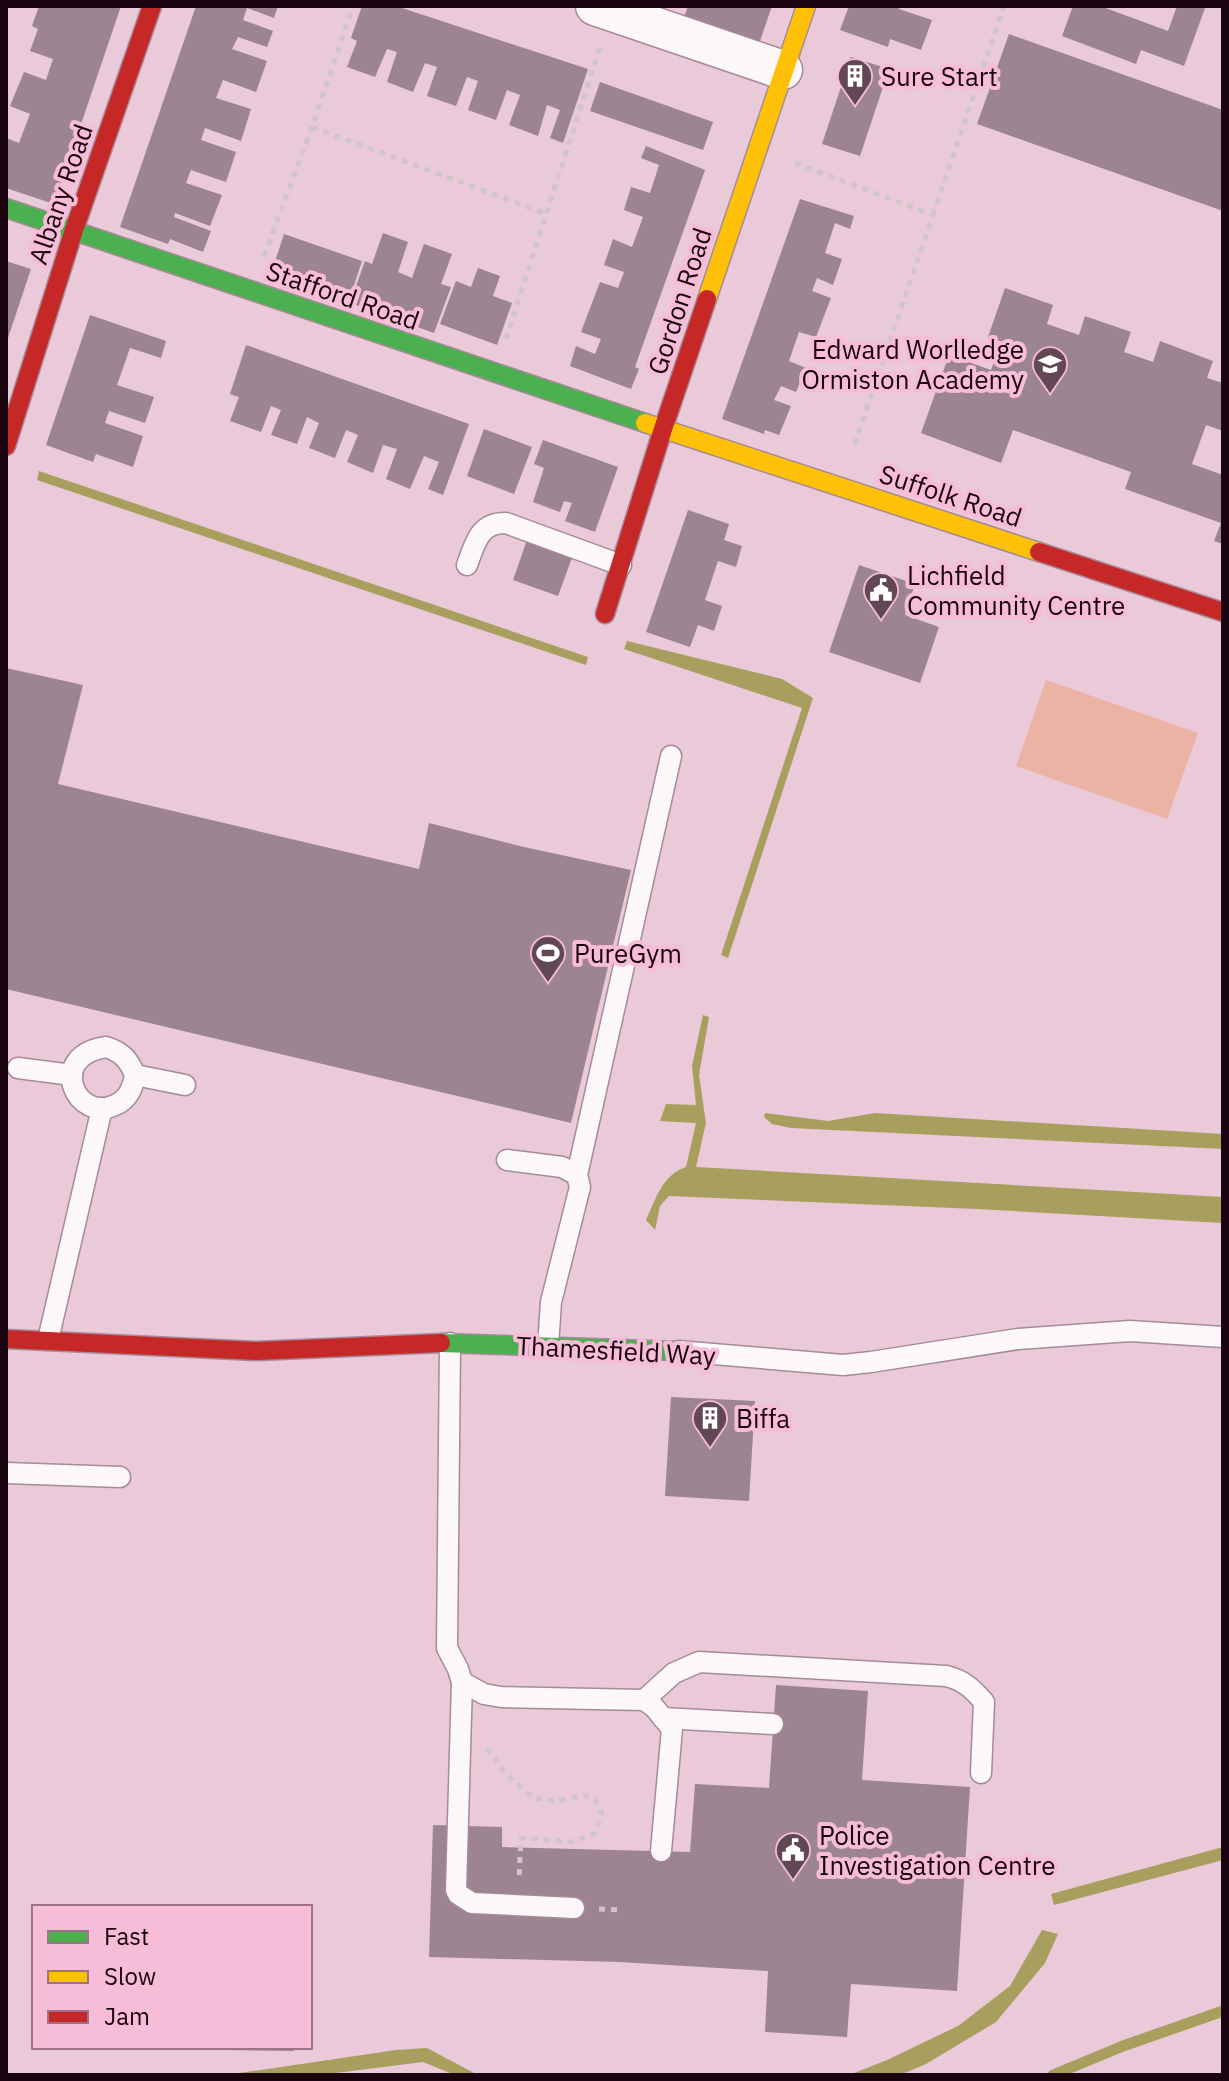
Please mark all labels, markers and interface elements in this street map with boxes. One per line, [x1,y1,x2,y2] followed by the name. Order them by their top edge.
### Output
[836,57,874,107] building icon: Sure Start
[881,59,998,93] place label: Sure Start
[20,119,100,269] street label: Albany Road
[639,223,719,379] street label: Gordon Road
[262,253,424,337] street label: Stafford Road
[801,332,1024,396] place label: Edward Worlledge Ormiston Academy
[1031,345,1069,395] school or university icon: Edward Worlledge Ormiston Academy
[875,456,1027,534] street label: Suffolk Road
[907,558,1125,622] place label: Lichfield Community Centre
[862,571,900,621] public building icon: Lichfield Community Centre
[529,934,567,984] sports icon: PureGym
[574,936,682,970] place label: PureGym
[515,1328,717,1372] street label: Thamesfield Way
[691,1399,729,1449] building icon: Biffa
[736,1401,790,1435] place label: Biffa
[819,1818,1056,1882] place label: Police Investigation Centre
[774,1831,812,1881] public building icon: Police Investigation Centre
[32,1905,312,2049] legend
[104,1920,149,1952] text: Fast
[104,1960,156,1992] text: Slow
[104,2000,150,2032] text: Jam

